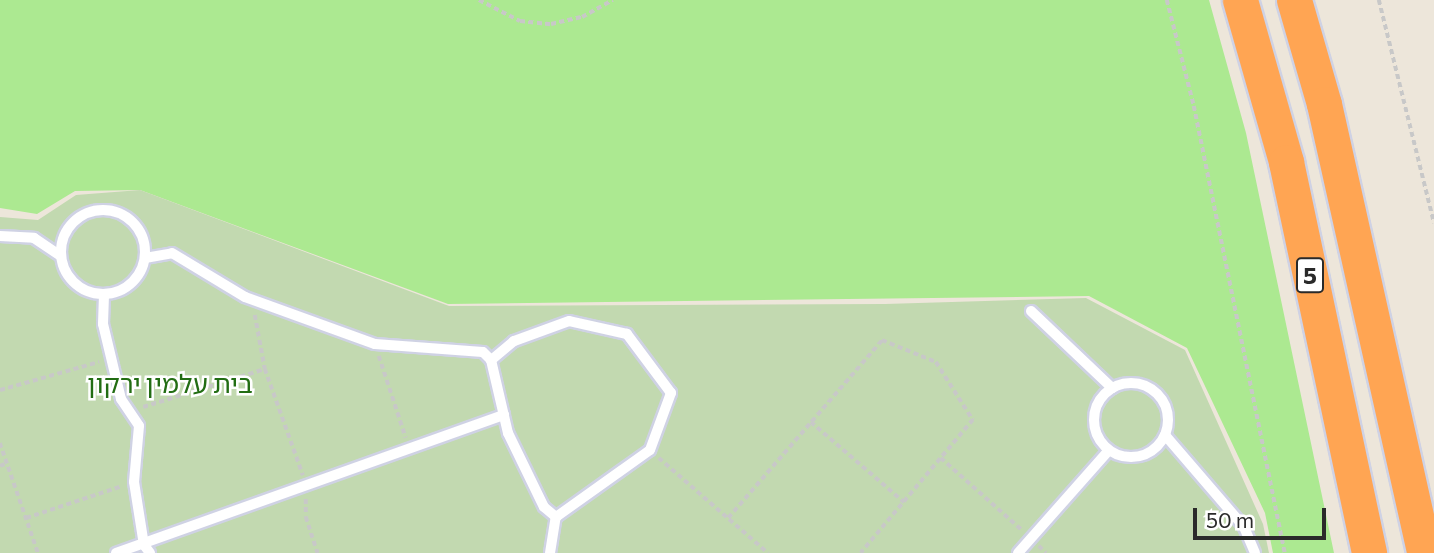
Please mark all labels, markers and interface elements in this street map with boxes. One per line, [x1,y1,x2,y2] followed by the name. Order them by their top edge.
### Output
[1296,254,1324,296] road number: 5
[87,367,253,399] park label: בית עלמין ירקון
[1196,494,1329,538] scale bar
[1206,507,1254,532] text: 50 m

